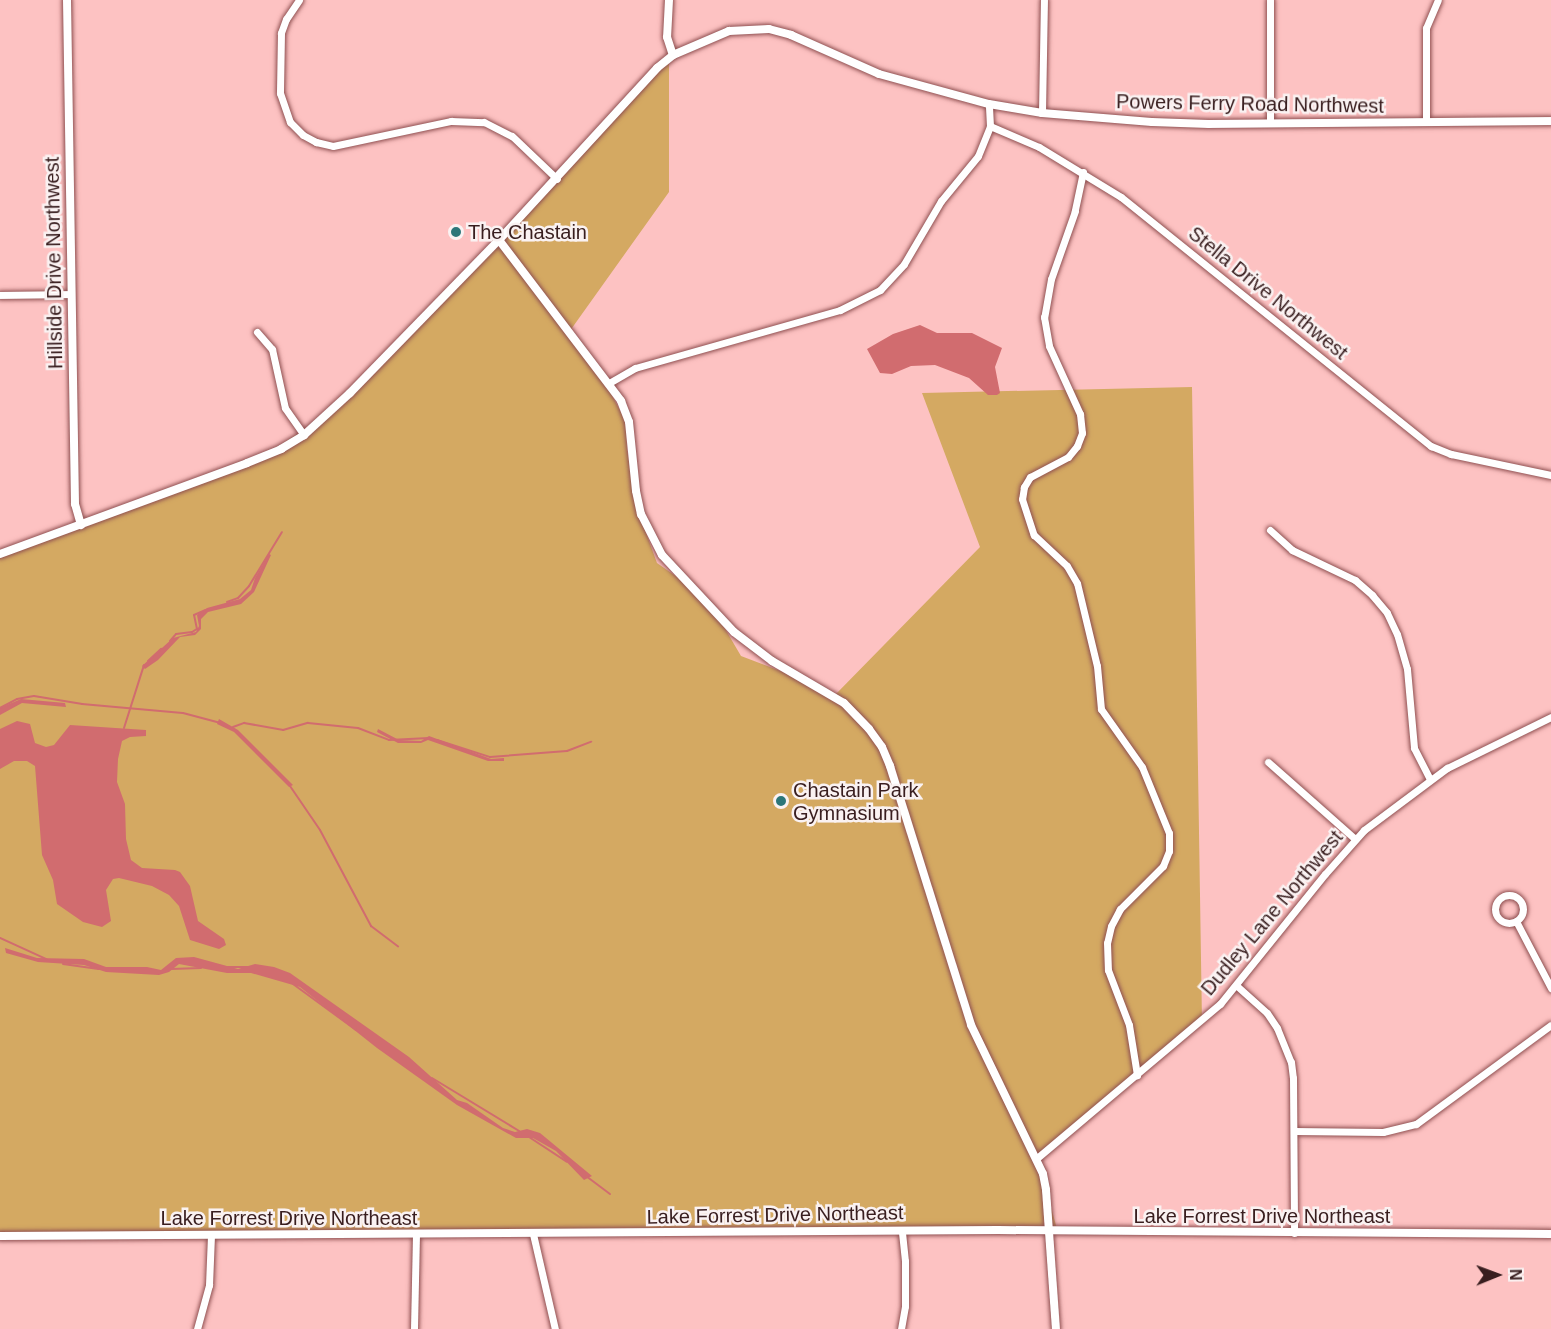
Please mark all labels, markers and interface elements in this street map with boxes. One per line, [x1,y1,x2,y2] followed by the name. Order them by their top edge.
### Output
[1116,90,1384,118] street label: Powers Ferry Road Northwest
[40,157,68,369] street label: Hillside Drive Northwest
[468,220,587,244] place label: The Chastain
[1184,221,1352,365] street label: Stella Drive Northwest
[449,225,463,239] marker: The Chastain
[793,778,919,825] place label: Chastain Park Gymnasium
[774,794,788,808] marker: Chastain Park Gymnasium
[1196,826,1348,1000] street label: Dudley Lane Northwest
[646,1201,904,1229] street label: Lake Forrest Drive Northeast
[1134,1204,1390,1228] street label: Lake Forrest Drive Northeast
[161,1206,417,1230] street label: Lake Forrest Drive Northeast
[1467,1245,1527,1305] north arrow
[1507,1269,1524,1281] text: N

